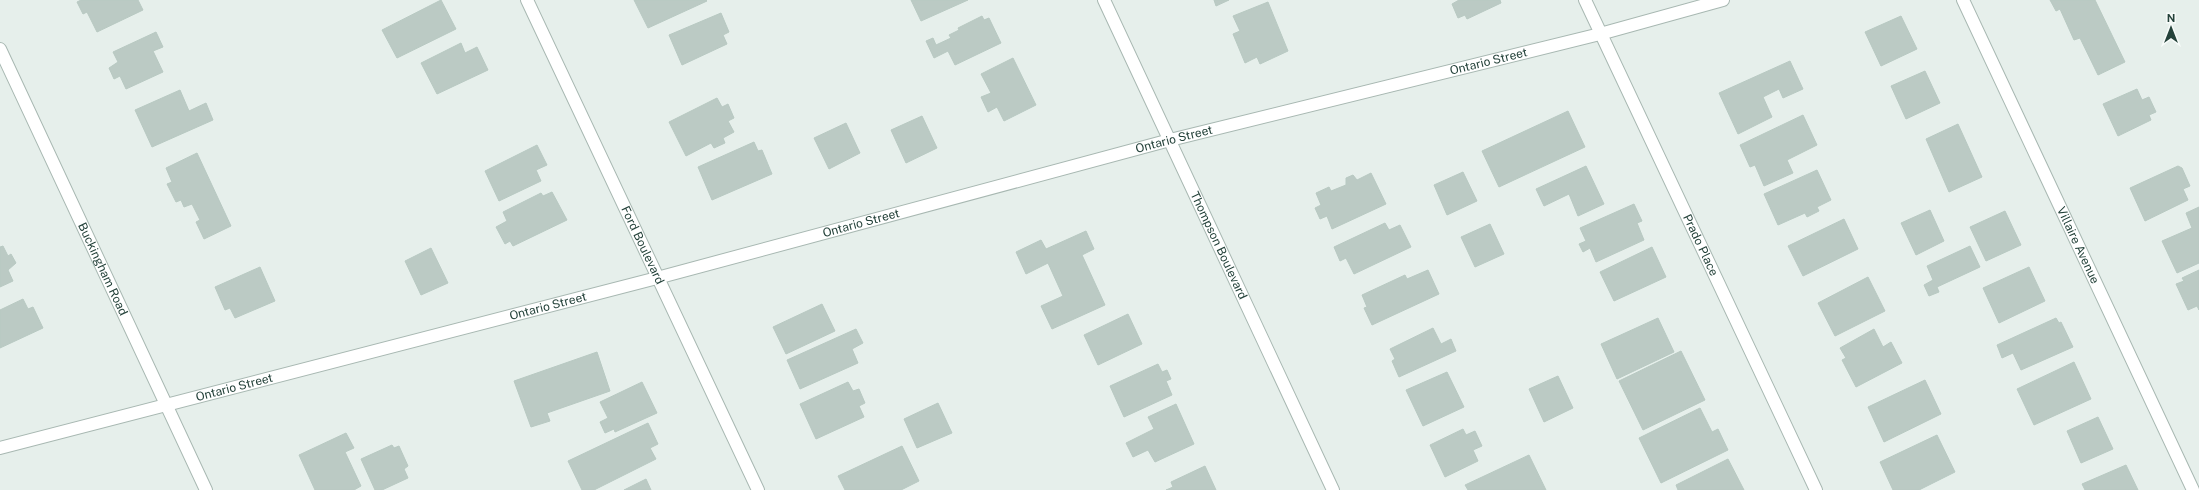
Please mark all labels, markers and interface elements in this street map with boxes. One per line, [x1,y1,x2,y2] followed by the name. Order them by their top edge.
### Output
[2151,8,2191,48] north arrow
[2167,12,2175,24] text: N
[1448,45,1529,78] street label: Ontario Street
[1134,123,1214,156] street label: Ontario Street
[1188,189,1250,302] street label: Thompson Boulevard
[618,204,667,286] street label: Ford Boulevard
[2054,205,2102,286] street label: Villaire Avenue
[821,206,901,240] street label: Ontario Street
[1680,212,1721,278] street label: Prado Place
[75,220,131,318] street label: Buckingham Road
[508,289,588,323] street label: Ontario Street
[194,371,275,404] street label: Ontario Street

